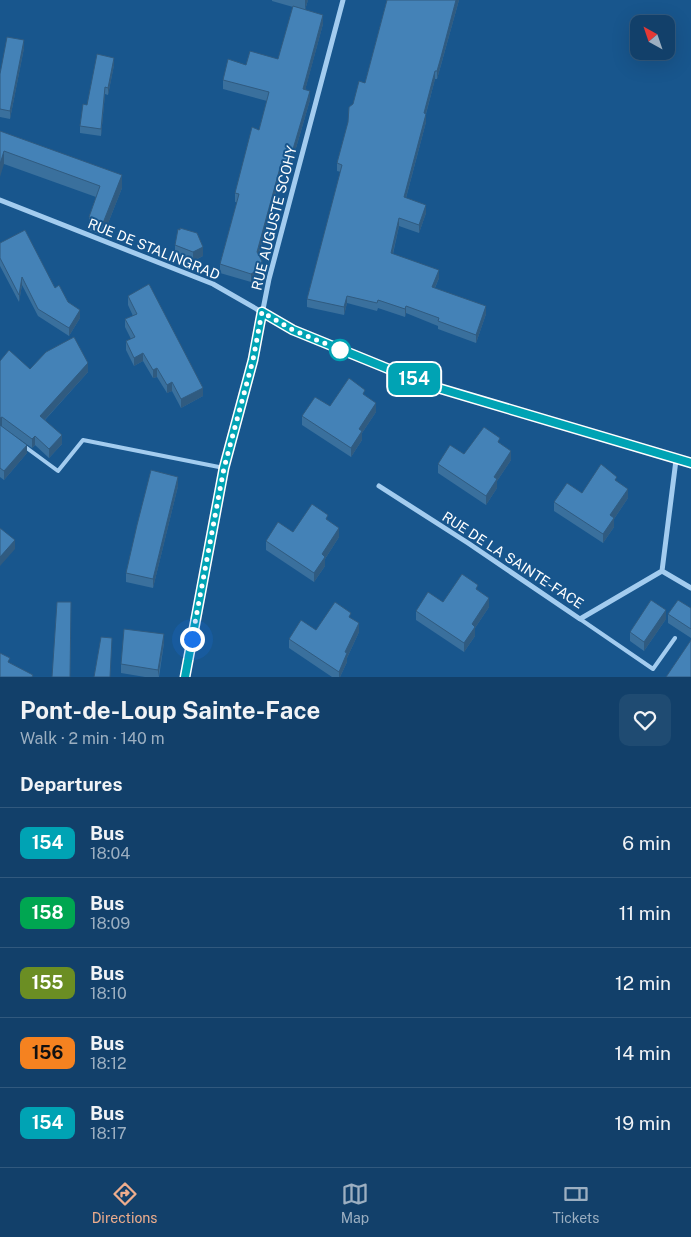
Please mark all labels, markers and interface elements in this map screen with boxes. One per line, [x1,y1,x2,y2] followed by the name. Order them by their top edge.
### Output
[630,15,675,60] north arrow
[630,15,675,60] map controls
[248,144,300,292] street label: RUE AUGUSTE SCOHY
[86,215,222,283] street label: RUE DE STALINGRAD
[329,339,351,361] unlabelled marker
[385,363,443,395] line badge: 154
[398,368,430,389] text: 154
[439,508,587,612] street label: RUE DE LA SAINTE-FACE
[180,627,205,652] your location
[619,694,671,746] button: heart
[20,696,320,724] text: Pont-de-Loup Sainte-Face
[20,729,165,748] text: Walk · 2 min · 140 m
[20,773,123,795] text: Departures
[90,822,124,844] text: Bus
[32,832,63,853] text: 154
[622,832,671,854] text: 6 min
[90,844,130,863] text: 18:04
[90,892,124,914] text: Bus
[32,902,63,923] text: 158
[619,902,671,924] text: 11 min
[90,914,130,933] text: 18:09
[90,962,124,984] text: Bus
[31,972,64,993] text: 155
[615,972,671,994] text: 12 min
[90,984,127,1003] text: 18:10
[90,1032,124,1054] text: Bus
[32,1042,63,1063] text: 156
[614,1042,671,1064] text: 14 min
[90,1054,127,1073] text: 18:12
[90,1102,124,1124] text: Bus
[32,1112,63,1133] text: 154
[615,1112,671,1134] text: 19 min
[90,1124,127,1143] text: 18:17
[92,1180,157,1226] tab: Directions
[341,1180,369,1226] tab: Map
[552,1180,599,1226] tab: Tickets

